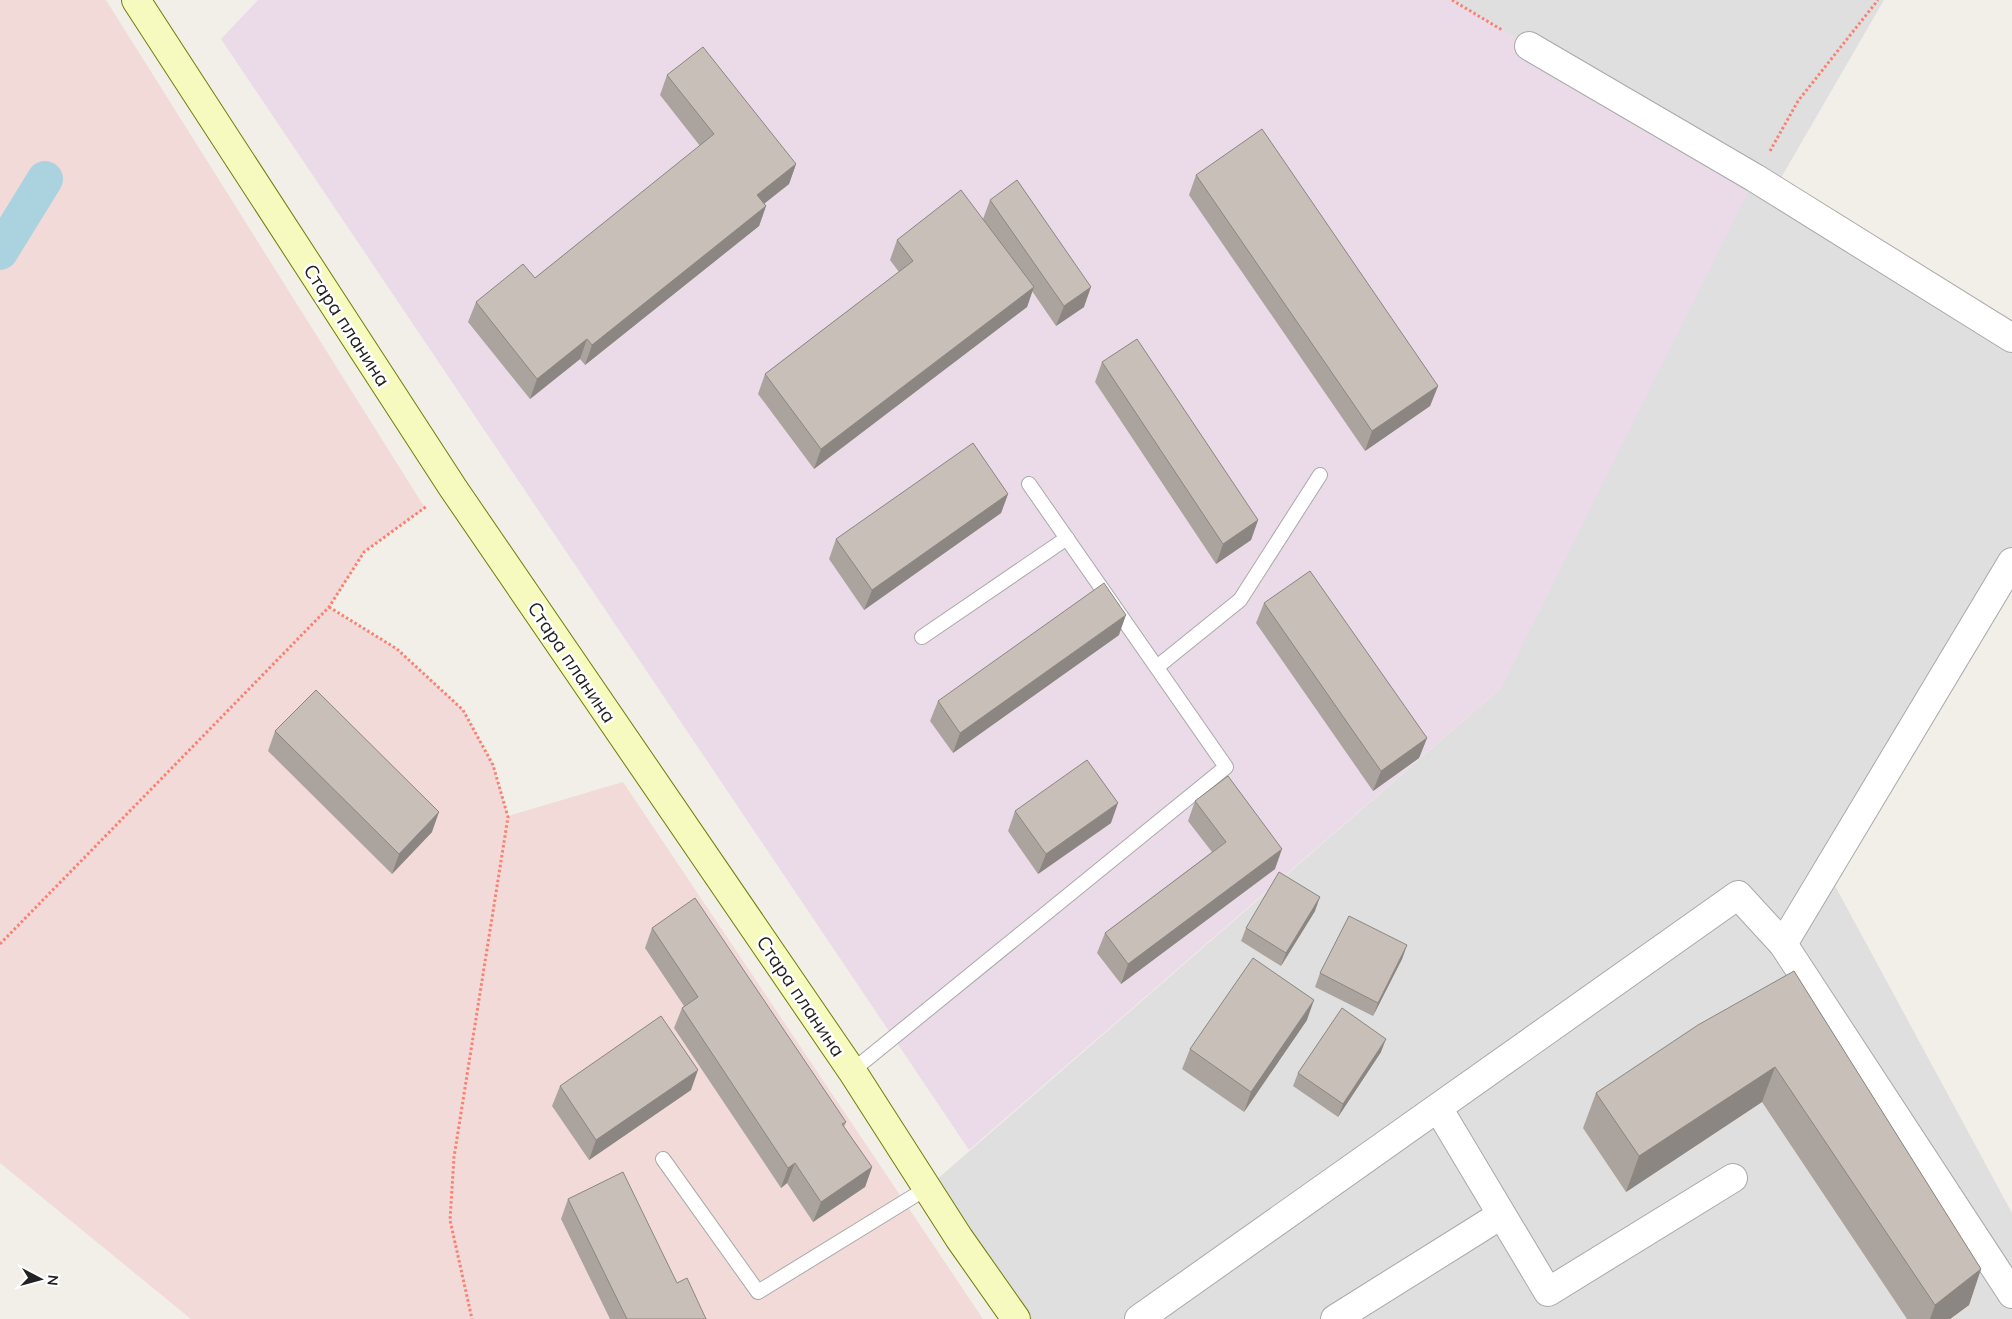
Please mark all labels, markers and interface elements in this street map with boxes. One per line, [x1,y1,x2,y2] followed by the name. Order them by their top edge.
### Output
[299,259,395,391] street label: Стара планина
[523,597,621,727] street label: Стара планина
[752,931,850,1061] street label: Стара планина
[15,1254,65,1304] north arrow
[43,1274,62,1287] text: N

